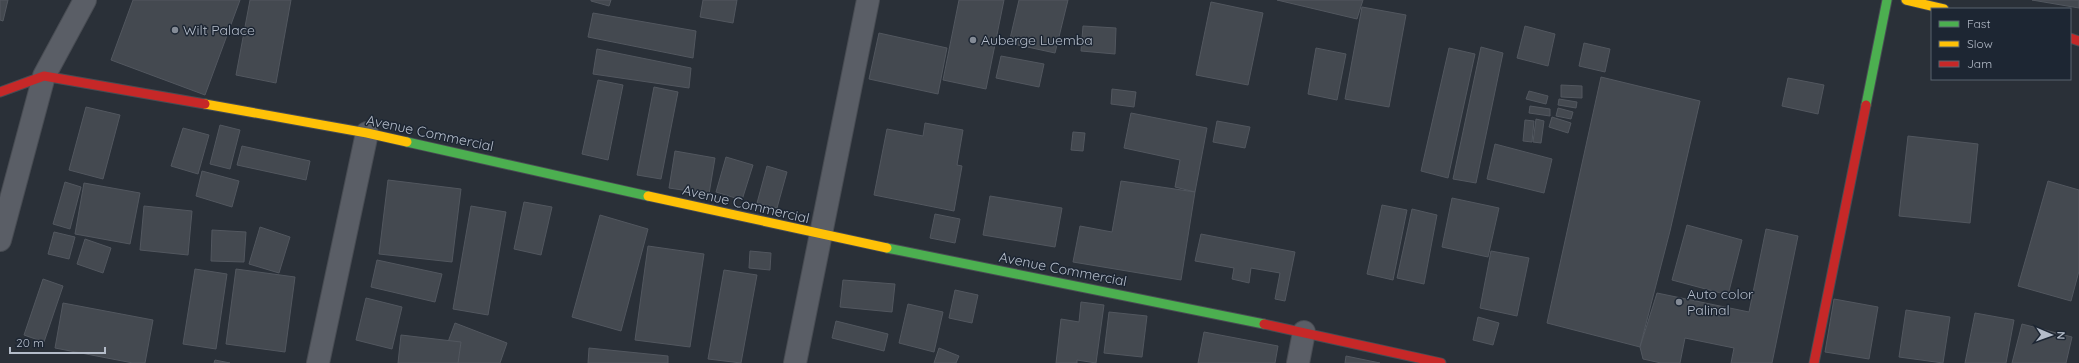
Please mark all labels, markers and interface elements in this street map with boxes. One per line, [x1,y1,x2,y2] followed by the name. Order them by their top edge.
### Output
[1931,8,2071,80] legend
[1967,16,1991,31] text: Fast
[183,21,255,39] place label: Wilt Palace
[170,25,180,35] marker: Wilt Palace
[981,31,1093,49] place label: Auberge Luemba
[968,35,978,45] marker: Auberge Luemba
[1967,36,1993,51] text: Slow
[1967,56,1992,71] text: Jam
[365,111,495,155] street label: Avenue Commercial
[681,181,811,227] street label: Avenue Commercial
[998,248,1128,290] street label: Avenue Commercial
[1687,285,1754,319] place label: Auto color Palinal
[1674,297,1684,307] marker: Auto color Palinal
[2031,315,2071,355] north arrow
[10,329,105,355] scale bar
[2054,331,2068,340] text: N
[16,335,44,350] text: 20 m

